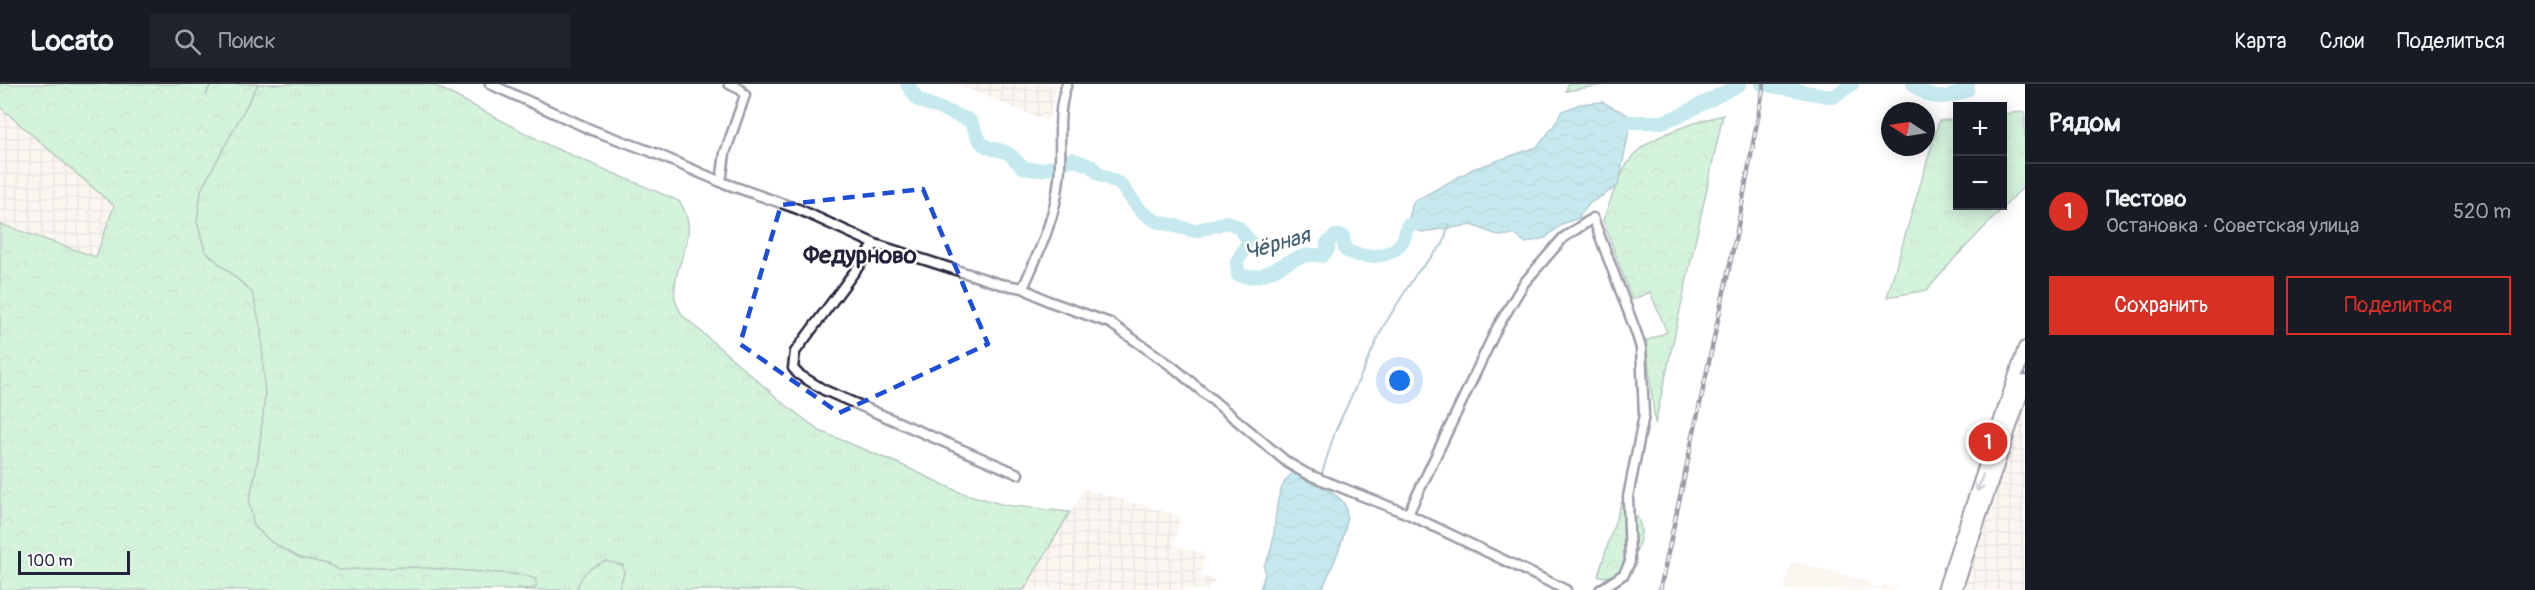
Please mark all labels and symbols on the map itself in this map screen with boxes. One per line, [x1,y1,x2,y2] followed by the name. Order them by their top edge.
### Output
[1881,102,1935,156] north arrow
[1241,221,1316,267] water label: Чёрная
[802,241,917,270] district label: Федурново
[1385,366,1414,395] your location
[1968,420,2008,464] pin: 1
[1973,473,1984,492] one-way arrow
[18,548,130,576] scale bar

